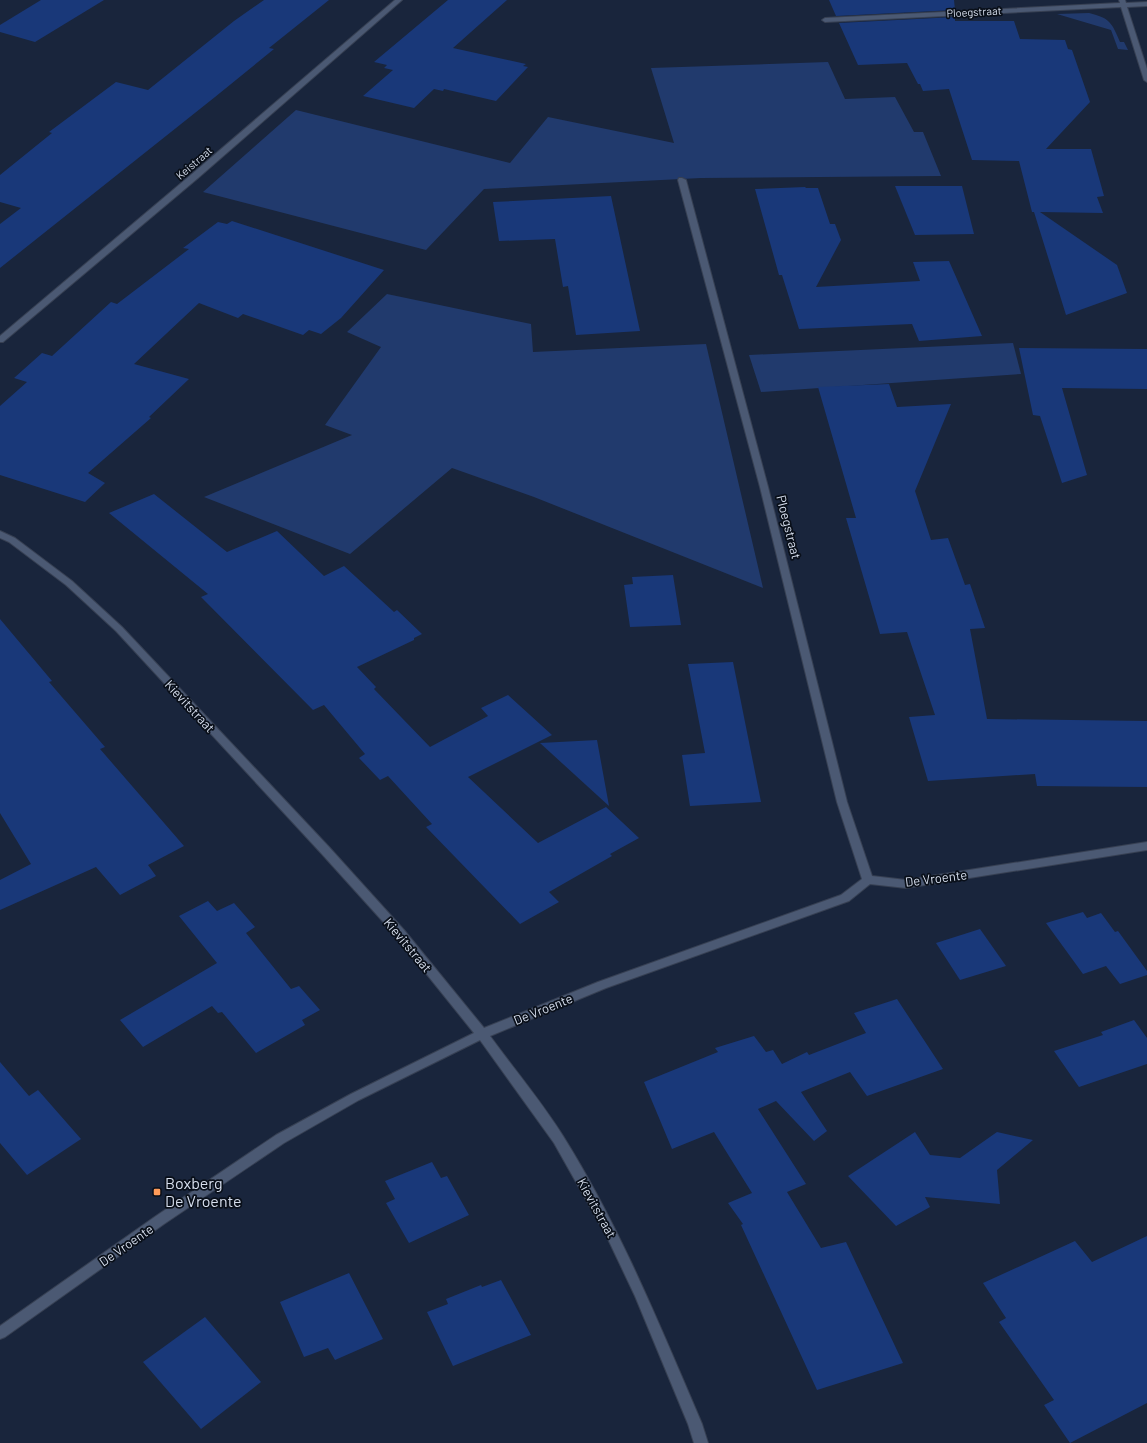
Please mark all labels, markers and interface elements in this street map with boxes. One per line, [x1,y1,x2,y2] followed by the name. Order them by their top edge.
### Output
[946,4,1002,19] street label: Ploegstraat
[173,143,214,182] street label: Keistraat
[773,493,805,561] street label: Ploegstraat
[162,676,218,736] street label: Kievitstraat
[904,866,968,890] street label: De Vroente
[381,915,435,975] street label: Kievitstraat
[511,990,575,1028] street label: De Vroente
[165,1173,242,1210] place label: Boxberg De Vroente
[574,1175,620,1241] street label: Kievitstraat
[152,1187,162,1197] marker: Boxberg De Vroente
[96,1221,156,1269] street label: De Vroente

